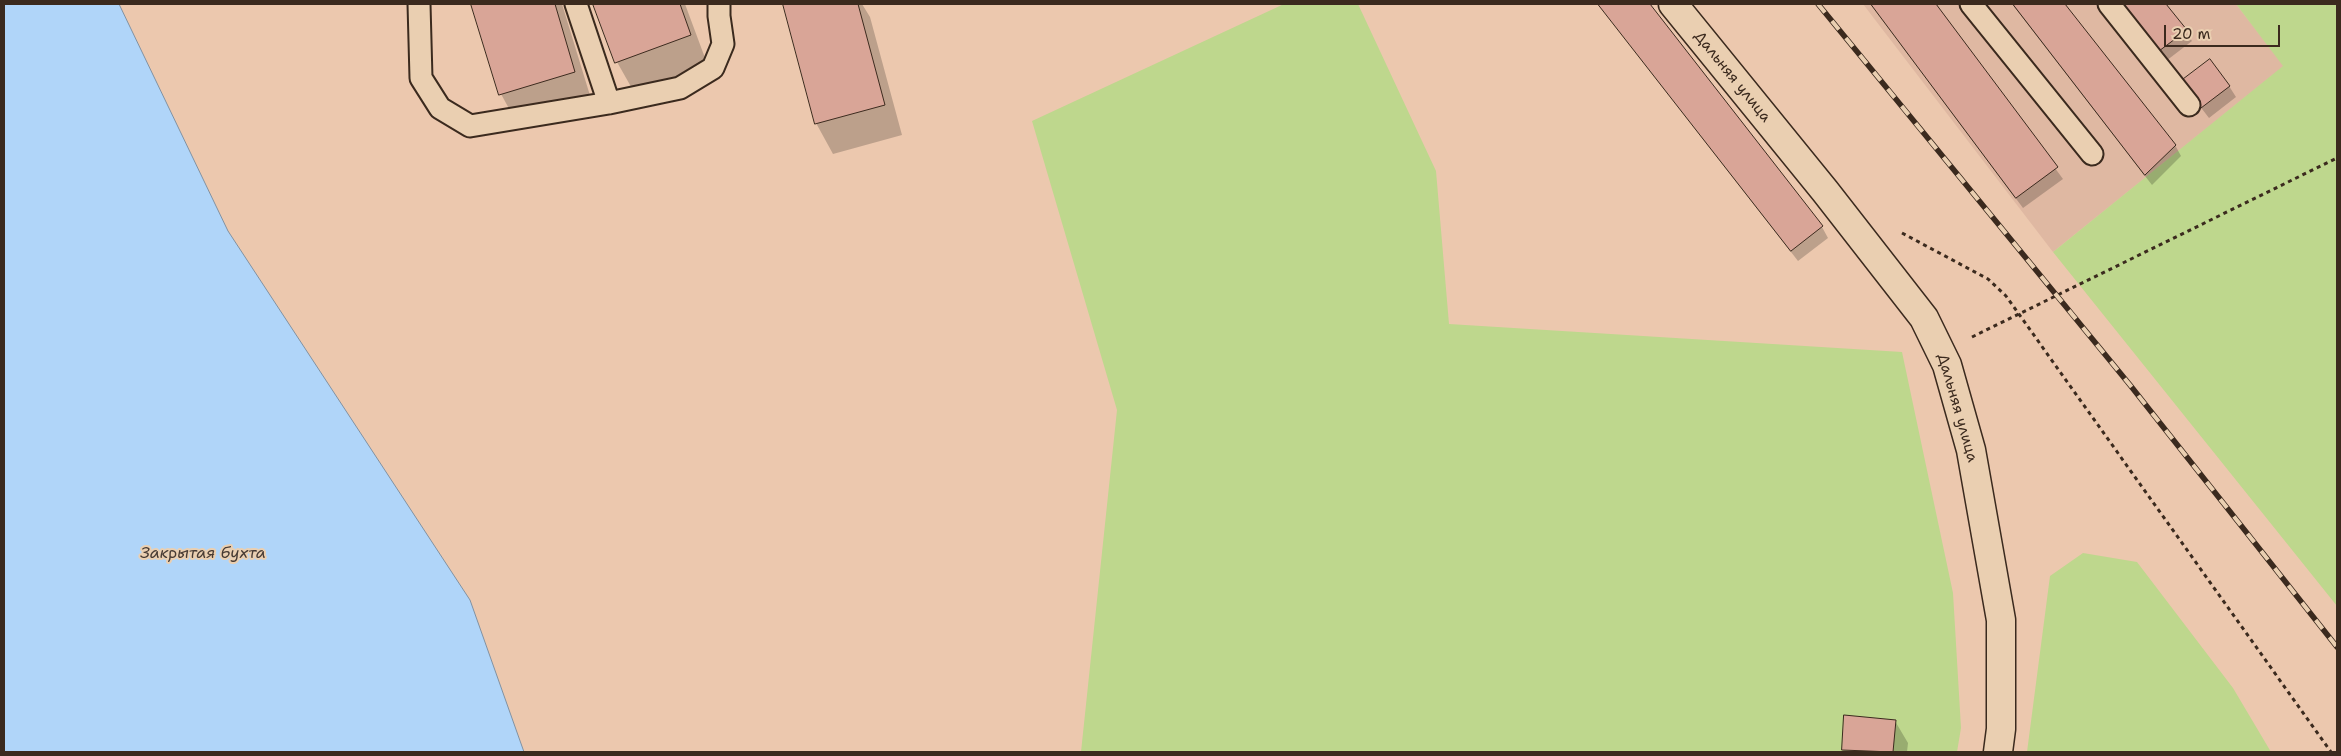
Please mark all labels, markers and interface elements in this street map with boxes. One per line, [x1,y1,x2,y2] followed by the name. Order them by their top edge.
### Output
[2166,15,2282,47] scale bar
[2172,24,2211,44] text: 20 m
[1690,28,1774,126] street label: Дальняя улица
[1933,352,1981,464] street label: Дальняя улица
[140,544,266,564] water label: Закрытая бухта

